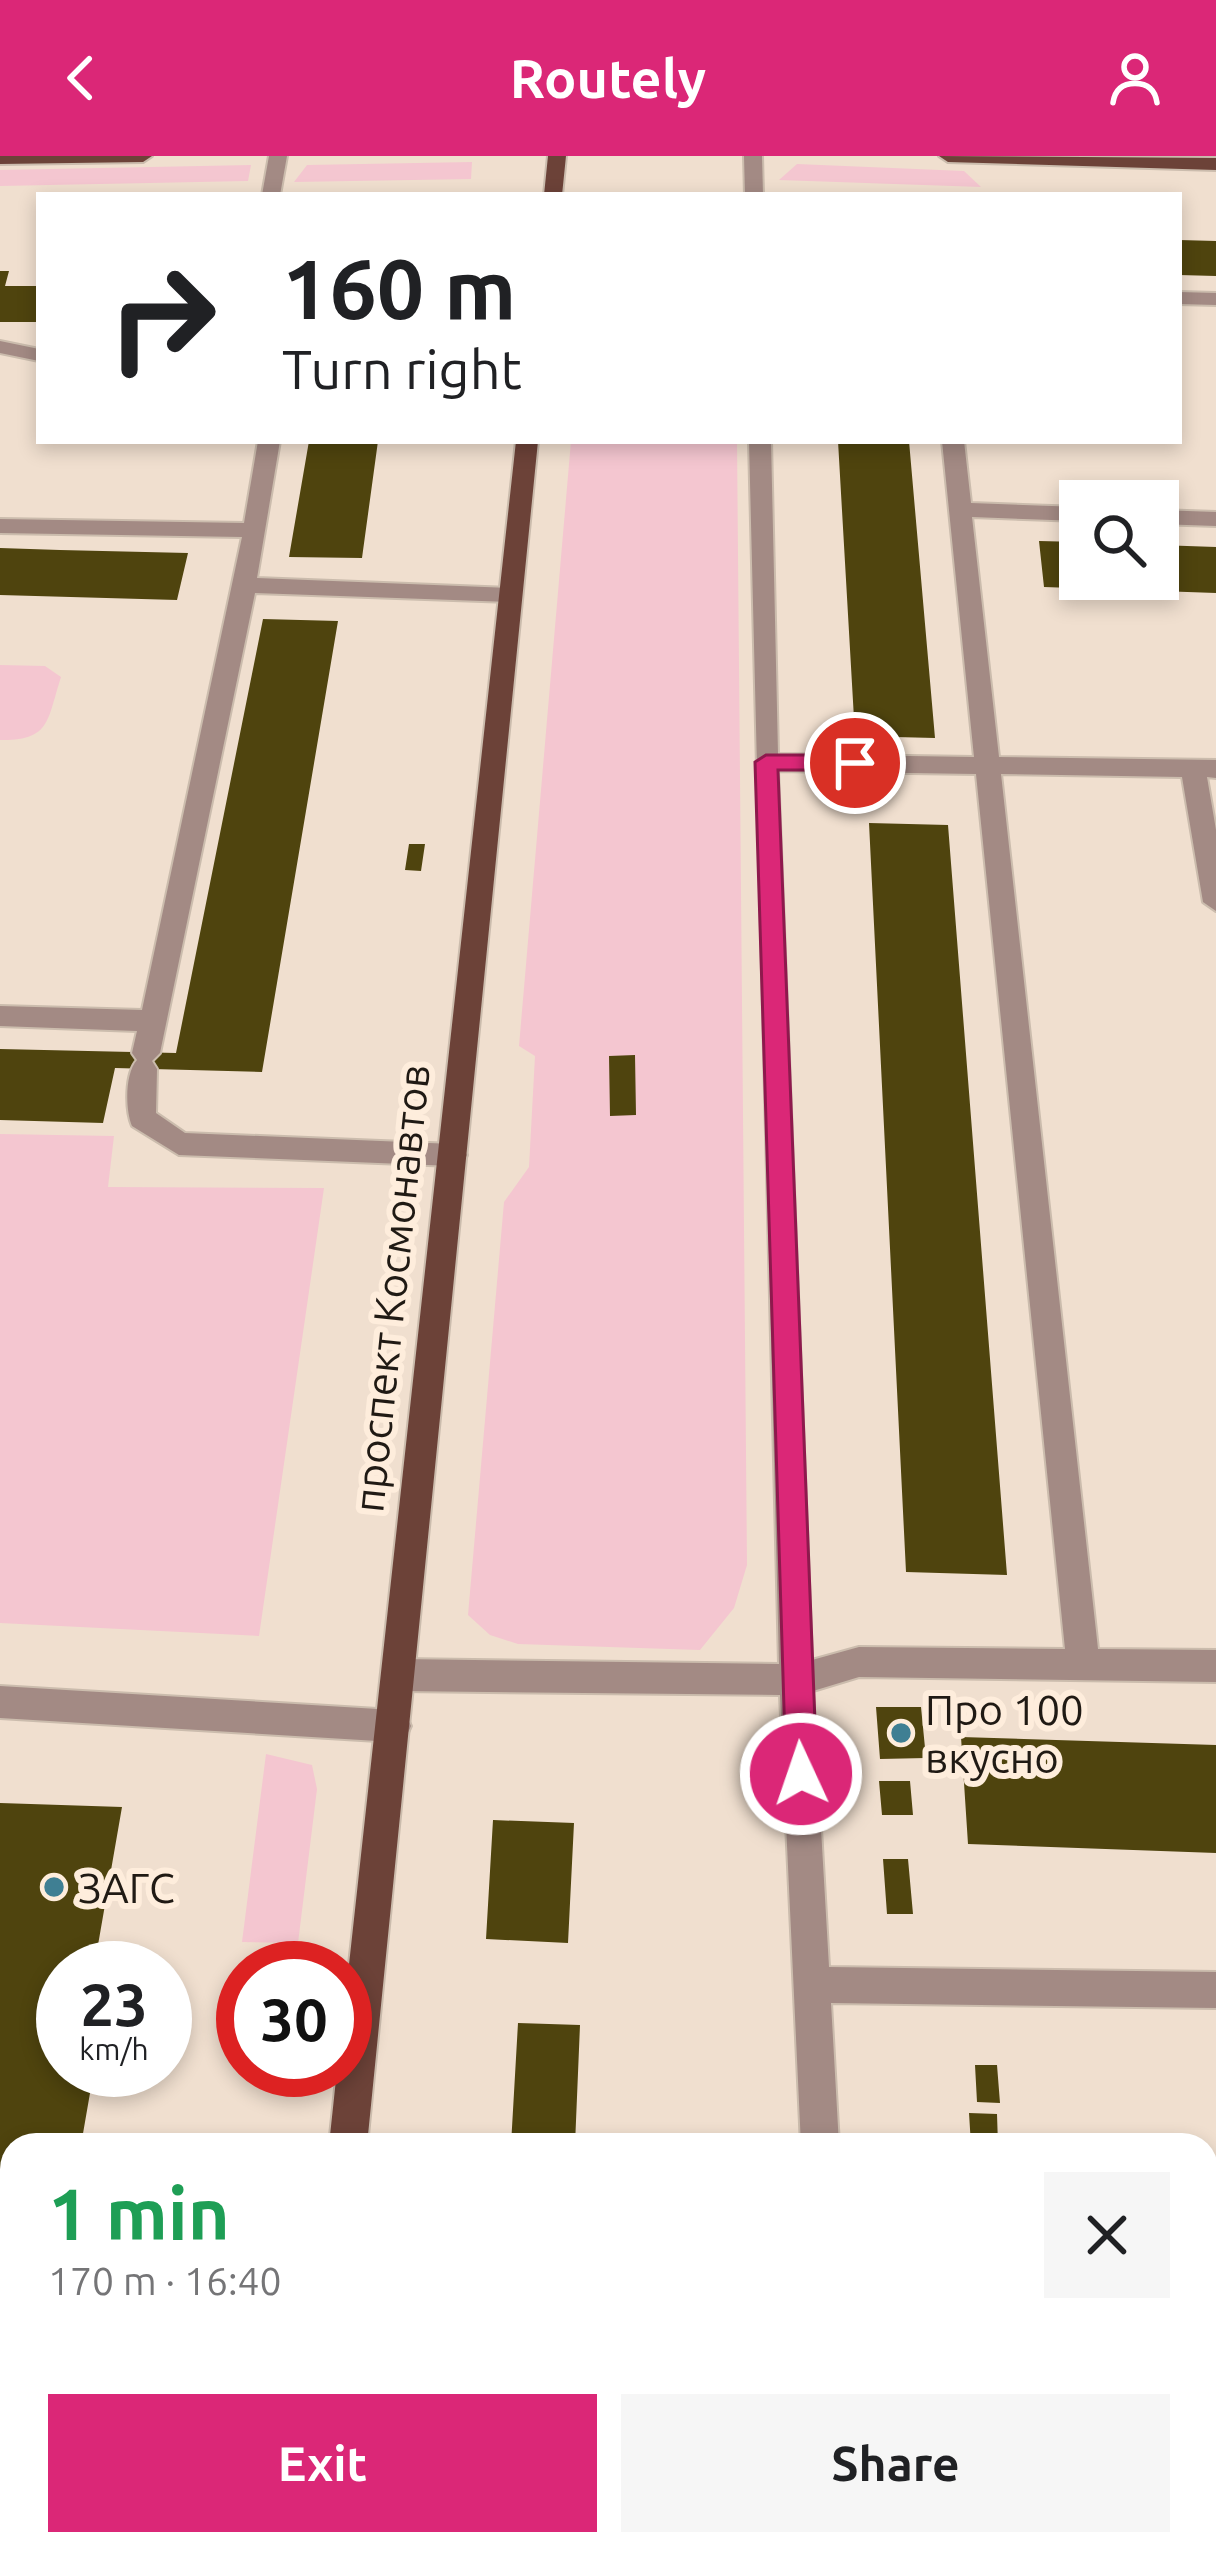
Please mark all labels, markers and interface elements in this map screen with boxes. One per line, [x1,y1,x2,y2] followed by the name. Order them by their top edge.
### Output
[48,45,114,111] icon: back
[1102,45,1168,111] icon: person
[510,48,706,108] text: Routely
[84,240,240,396] icon: right
[282,241,516,335] text: 160 m
[282,339,522,399] text: Turn right
[1059,480,1179,600] map controls
[1059,480,1179,600] button: search
[804,712,906,814] pin
[822,730,888,796] icon: arrive
[344,1062,438,1514] street label: проспект Космонавтов
[925,1686,1084,1781] place label: Про 100 вкусно
[738,1711,864,1837] position arrow
[888,1720,914,1746] marker: Про 100 вкусно
[78,1864,175,1911] place label: ЗАГС
[41,1874,67,1900] marker: ЗАГС
[216,1941,372,2097] speed limit sign: 30
[80,1970,148,2037] text: 23
[79,2032,149,2066] text: km/h
[1044,2172,1170,2298] button: close
[48,2173,230,2254] text: 1 min
[48,2259,282,2302] text: 170 m · 16:40
[48,2394,597,2532] button: Exit
[621,2394,1170,2532] button: Share

